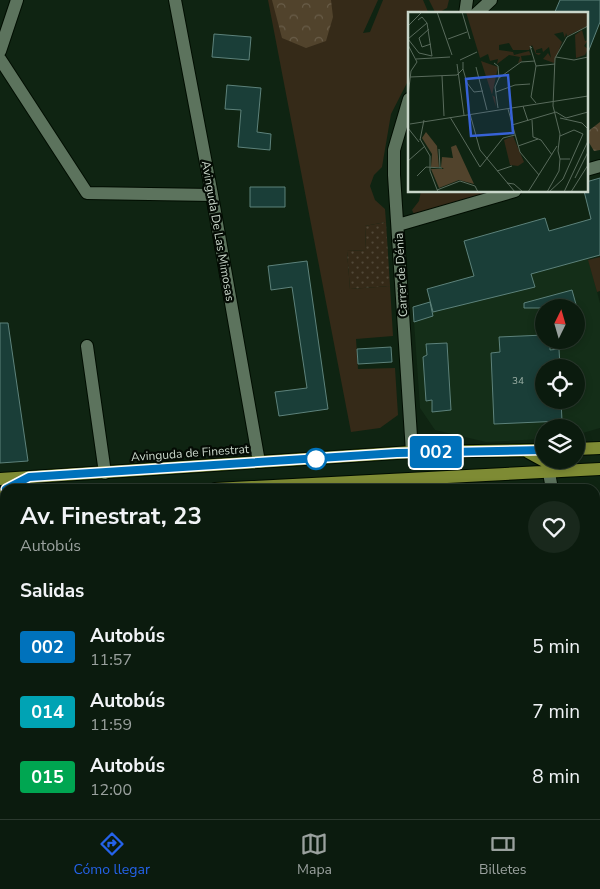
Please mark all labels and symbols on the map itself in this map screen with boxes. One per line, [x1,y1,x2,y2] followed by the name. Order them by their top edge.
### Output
[408,12,588,192] inset map
[198,159,238,303] street label: Avinguda De Las Mimosas
[391,233,411,317] street label: Carrer de Dénia
[535,299,585,349] north arrow
[512,374,524,388] house number: 34
[407,436,465,468] line badge: 002
[131,441,250,465] street label: Avinguda de Finestrat
[305,448,327,470] unlabelled marker

